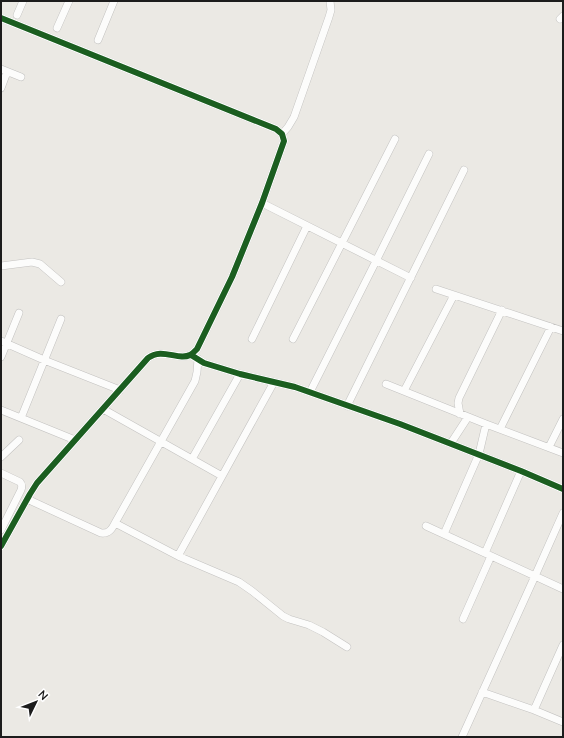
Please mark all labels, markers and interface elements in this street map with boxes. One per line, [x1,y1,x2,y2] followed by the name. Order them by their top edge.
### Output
[16,682,56,722] north arrow
[35,687,51,703] text: N

